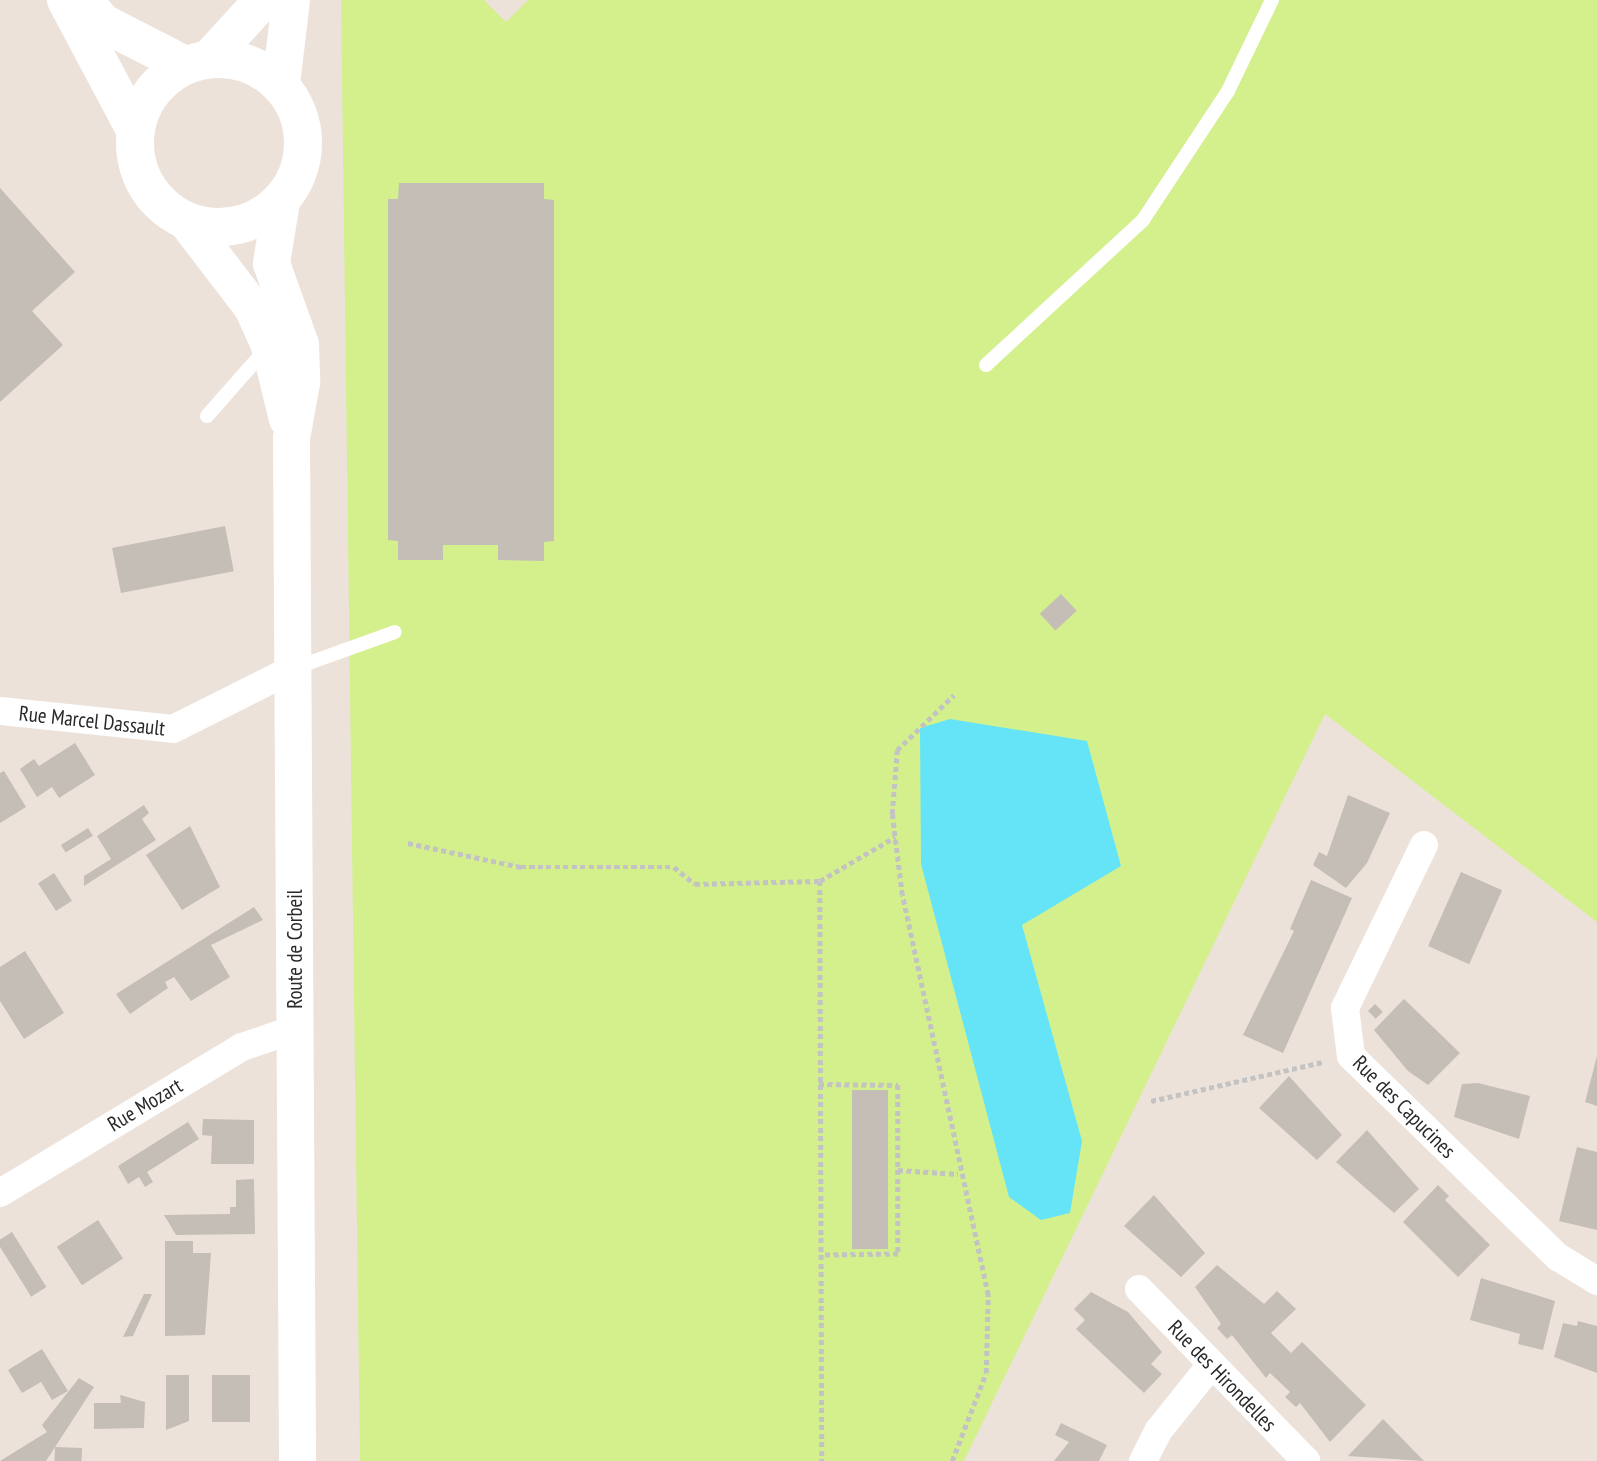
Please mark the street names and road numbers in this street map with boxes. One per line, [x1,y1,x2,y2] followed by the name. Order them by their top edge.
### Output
[18,701,166,741] street label: Rue Marcel Dassault
[282,889,308,1009] street label: Route de Corbeil
[1347,1050,1461,1164] street label: Rue des Capucines
[103,1073,187,1137] street label: Rue Mozart
[1163,1315,1281,1437] street label: Rue des Hirondelles

